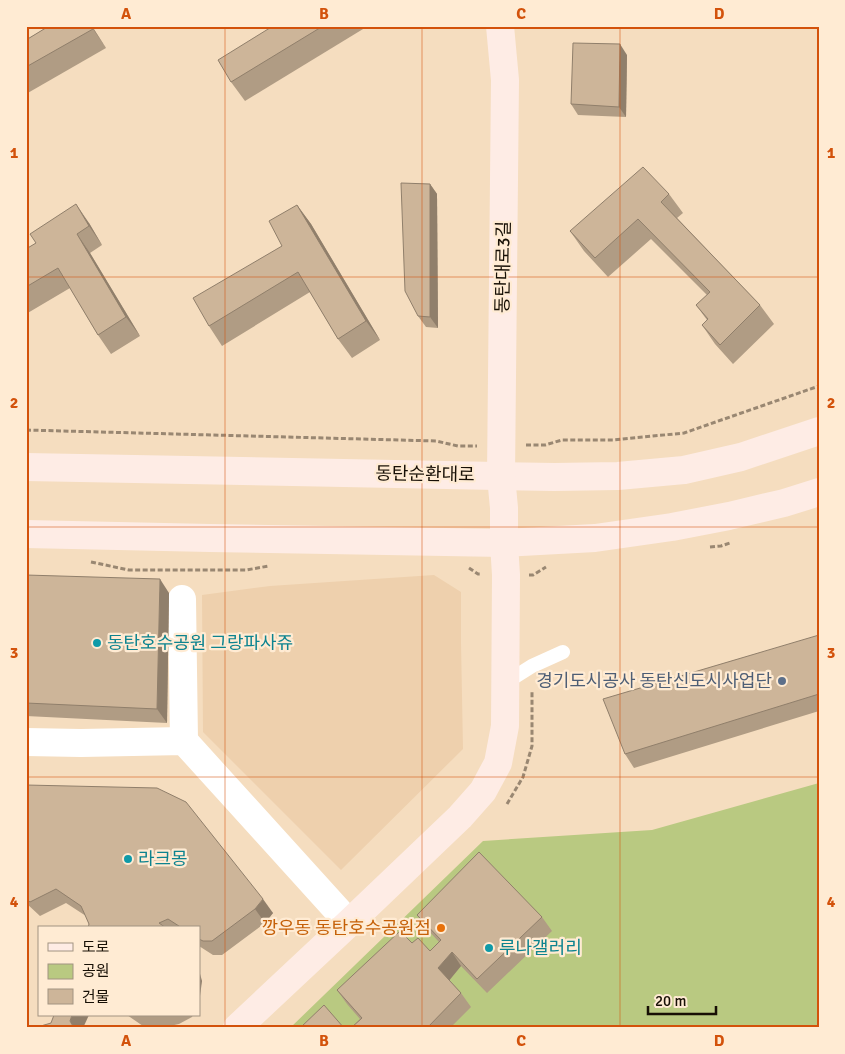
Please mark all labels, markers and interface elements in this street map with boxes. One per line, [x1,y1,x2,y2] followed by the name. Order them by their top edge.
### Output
[121,4,132,24] text: A
[319,4,329,24] text: B
[516,4,526,24] text: C
[714,4,725,24] text: D
[10,143,19,163] text: 1
[827,143,836,163] text: 1
[491,221,515,313] street label: 동탄대로3길
[10,393,18,413] text: 2
[827,393,835,413] text: 2
[375,462,475,486] street label: 동탄순환대로
[107,632,293,654] place label: 동탄호수공원 그랑파사쥬
[91,637,103,649] marker: 동탄호수공원 그랑파사쥬
[10,643,18,663] text: 3
[827,643,835,663] text: 3
[536,670,772,692] place label: 경기도시공사 동탄신도시사업단
[776,675,788,687] marker: 경기도시공사 동탄신도시사업단
[138,848,188,870] place label: 라크몽
[122,853,134,865] marker: 라크몽
[10,892,19,912] text: 4
[827,892,836,912] text: 4
[261,917,431,939] place label: 깡우동 동탄호수공원점
[435,922,447,934] marker: 깡우동 동탄호수공원점
[38,926,200,1016] legend
[499,937,582,959] place label: 루나갤러리
[82,938,110,956] text: 도로
[483,942,495,954] marker: 루나갤러리
[82,962,110,980] text: 공원
[648,984,715,1016] scale bar
[82,988,110,1006] text: 건물
[655,992,686,1010] text: 20 m
[121,1031,132,1051] text: A
[319,1031,329,1051] text: B
[516,1031,526,1051] text: C
[714,1031,725,1051] text: D

